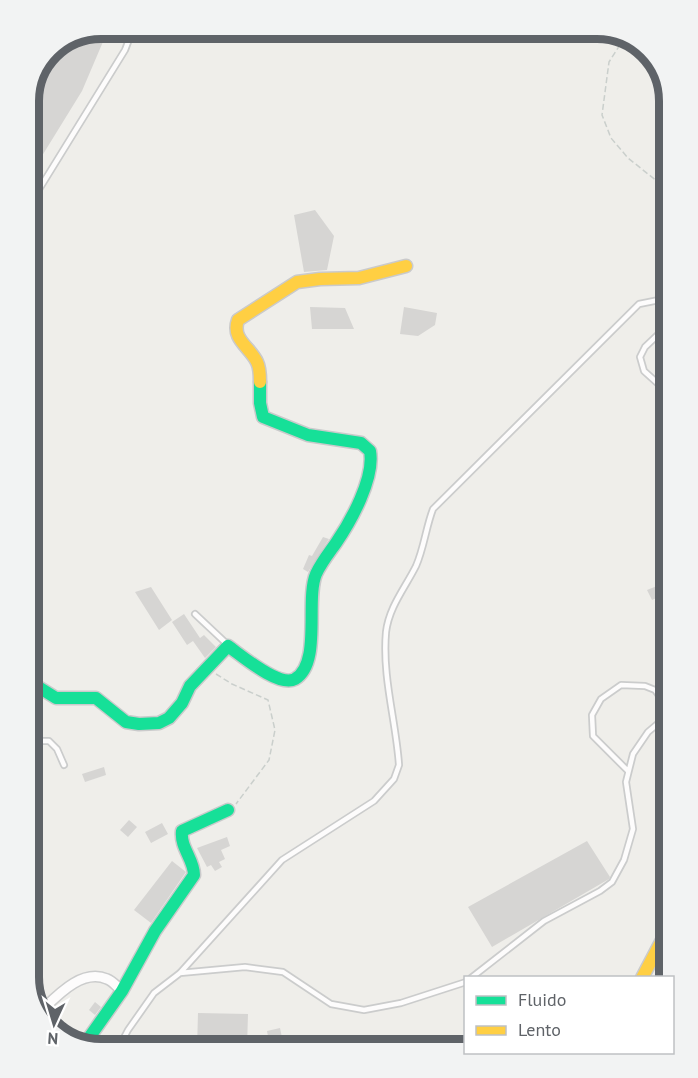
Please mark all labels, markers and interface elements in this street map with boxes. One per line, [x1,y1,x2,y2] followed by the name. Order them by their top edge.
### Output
[464,976,674,1054] legend
[518,988,566,1011] text: Fluido
[24,994,84,1054] north arrow
[518,1018,561,1041] text: Lento
[47,1029,59,1049] text: N

